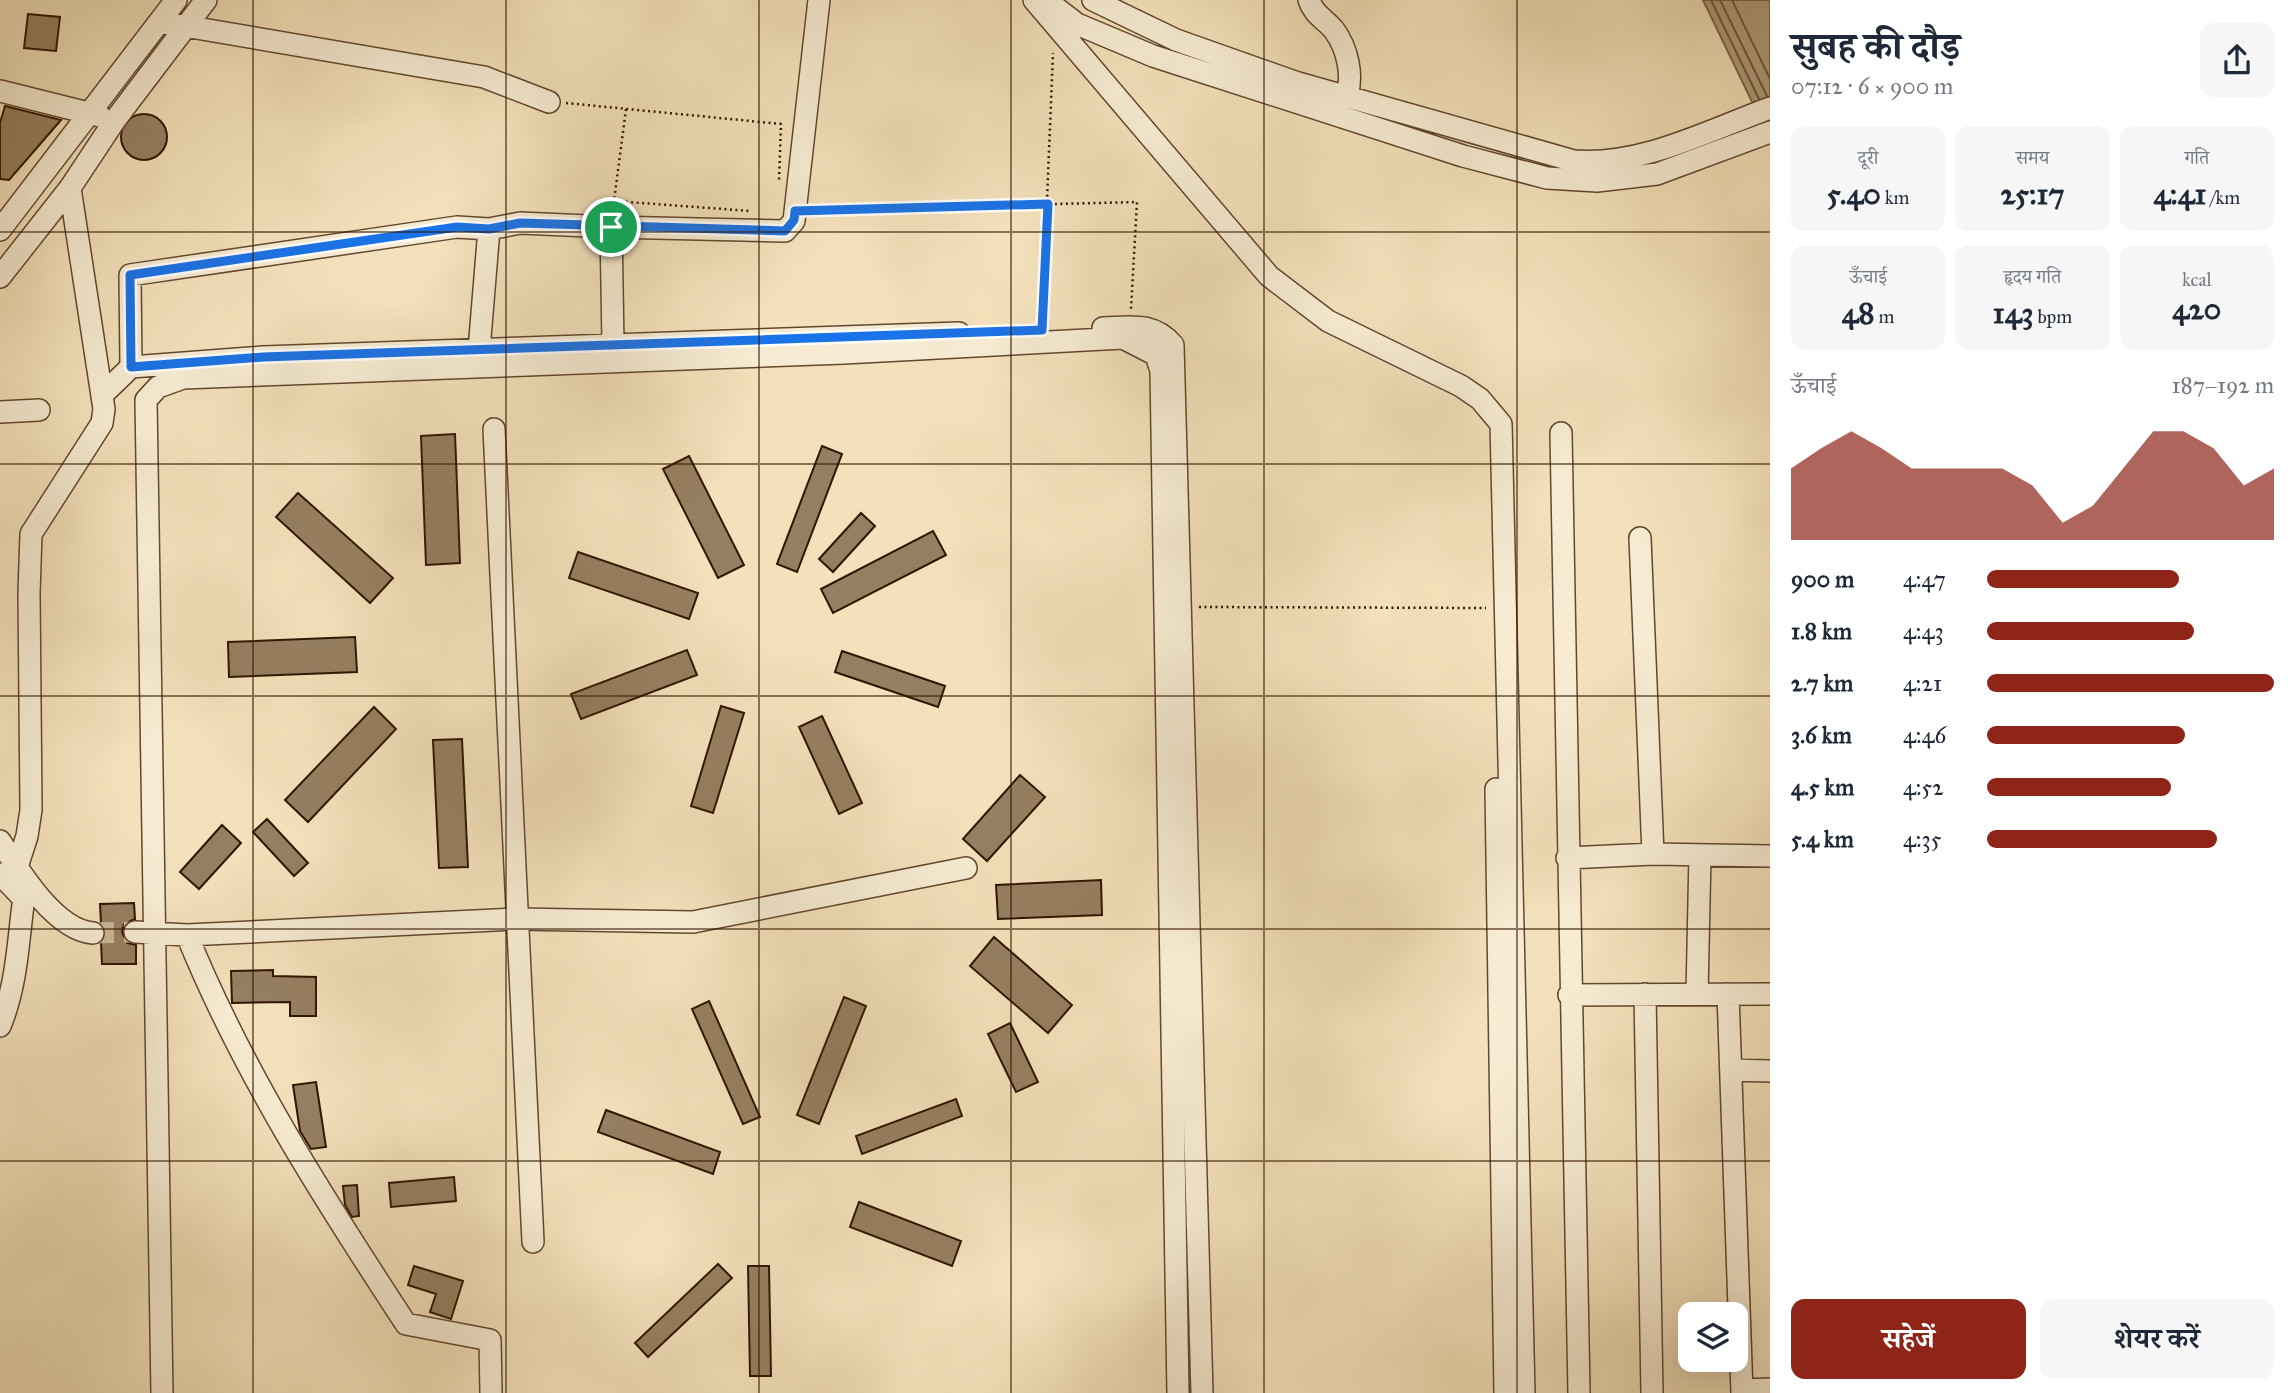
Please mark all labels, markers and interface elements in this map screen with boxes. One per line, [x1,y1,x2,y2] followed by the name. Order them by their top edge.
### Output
[1791,23,1960,69] text: सुबह की दौड़
[2200,23,2274,97] button: share
[1791,72,1953,100] text: 07:12 · 6 × 900 m
[1858,146,1878,169] text: दूरी
[2016,146,2049,169] text: समय
[2184,146,2209,169] text: गति
[1827,176,1881,212] text: 5.40
[2001,176,2064,212] text: 25:17
[2153,176,2206,212] text: 4:41
[1881,186,1910,209] text: km
[2206,186,2240,209] text: /km
[581,197,641,257] pin
[592,208,630,246] icon: arrive
[1849,265,1887,288] text: ऊँचाई
[2004,265,2061,288] text: हृदय गति
[2182,268,2212,291] text: kcal
[2172,291,2221,327] text: 420
[1842,295,1874,331] text: 48
[1993,295,2033,331] text: 143
[1874,305,1895,328] text: m
[2033,305,2072,328] text: bpm
[1791,371,1836,399] text: ऊँचाई
[2171,371,2274,399] text: 187–192 m
[1791,565,1854,593] text: 900 m
[1903,565,1946,593] text: 4:47
[1791,617,1852,645] text: 1.8 km
[1903,617,1944,645] text: 4:43
[1791,669,1853,697] text: 2.7 km
[1903,669,1942,697] text: 4:21
[1791,721,1852,749] text: 3.6 km
[1903,721,1946,749] text: 4:46
[1791,773,1854,801] text: 4.5 km
[1903,773,1944,801] text: 4:52
[1791,825,1854,853] text: 5.4 km
[1903,825,1942,853] text: 4:35
[1791,1299,2026,1379] button: सहेजें
[2040,1299,2274,1379] button: शेयर करें
[1678,1302,1748,1372] map controls
[1678,1302,1748,1372] button: layers

